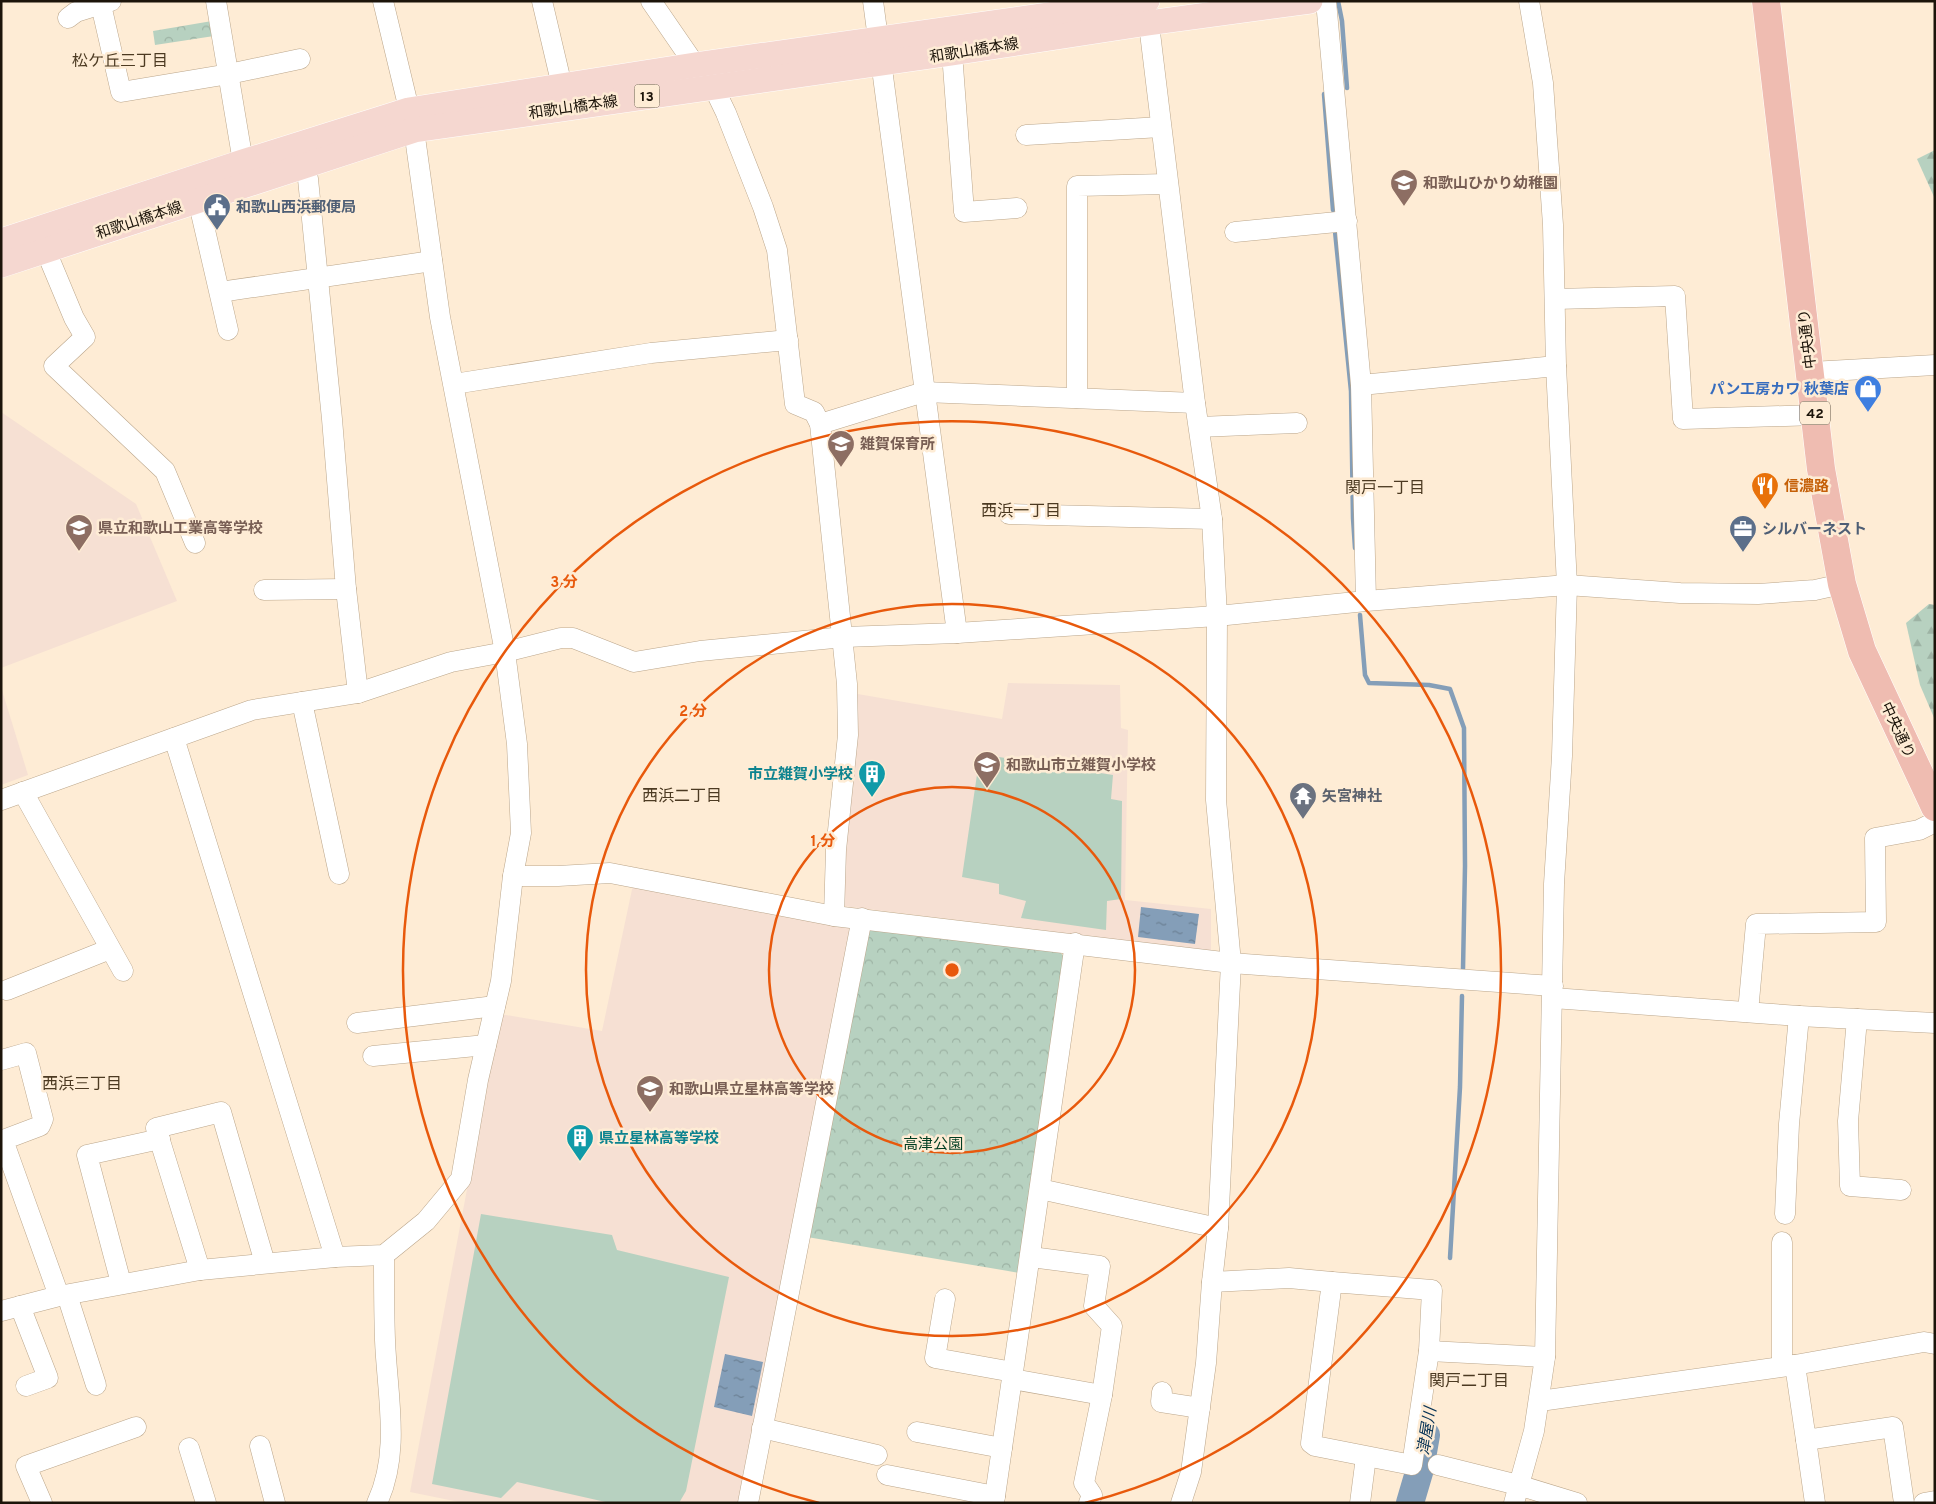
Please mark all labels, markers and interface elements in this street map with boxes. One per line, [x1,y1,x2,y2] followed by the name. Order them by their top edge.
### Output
[928,35,1020,68] street label: 和歌山橋本線
[72,52,168,72] district label: 松ケ丘三丁目
[634,84,660,108] road number: 13
[527,93,619,124] street label: 和歌山橋本線
[1389,168,1419,207] school or university icon: 和歌山ひかり幼稚園
[1423,175,1558,194] place label: 和歌山ひかり幼稚園
[202,192,232,231] public building icon: 和歌山西浜郵便局
[94,198,185,244] street label: 和歌山橋本線
[236,199,356,218] place label: 和歌山西浜郵便局
[1795,308,1822,370] street label: 中央通り
[1853,374,1883,413] shop icon: パン工房カワ 秋葉店
[1709,381,1849,400] place label: パン工房カワ 秋葉店
[1800,402,1830,424] road number: 42
[826,429,856,468] school or university icon: 雑賀保育所
[860,435,935,455] place label: 雑賀保育所
[1750,471,1780,510] restaurant icon: 信濃路
[1784,478,1829,497] place label: 信濃路
[1345,479,1425,499] district label: 関戸一丁目
[981,502,1061,522] district label: 西浜一丁目
[64,513,94,552] school or university icon: 県立和歌山工業高等学校
[1728,514,1758,553] office icon: シルバーネスト
[98,520,263,539] place label: 県立和歌山工業高等学校
[1762,521,1867,540] place label: シルバーネスト
[550,574,578,593] text: 3 分
[1875,699,1918,762] street label: 中央通り
[679,703,707,722] text: 2 分
[972,750,1002,789] school or university icon: 和歌山市立雑賀小学校
[1006,756,1156,776] place label: 和歌山市立雑賀小学校
[857,759,887,798] building icon: 市立雑賀小学校
[748,765,853,785] place label: 市立雑賀小学校
[1288,781,1318,820] temple icon: 矢宮神社
[642,787,722,807] district label: 西浜二丁目
[1322,787,1382,807] place label: 矢宮神社
[811,833,835,852] text: 1 分
[943,961,961,979] centre of rings
[635,1074,665,1113] school or university icon: 和歌山県立星林高等学校
[42,1075,122,1095] district label: 西浜三丁目
[669,1081,834,1100] place label: 和歌山県立星林高等学校
[565,1123,595,1162] building icon: 県立星林高等学校
[599,1130,719,1149] place label: 県立星林高等学校
[903,1136,963,1155] park label: 高津公園
[1429,1372,1509,1392] district label: 関戸二丁目
[1414,1404,1442,1457] water label: 津屋川

